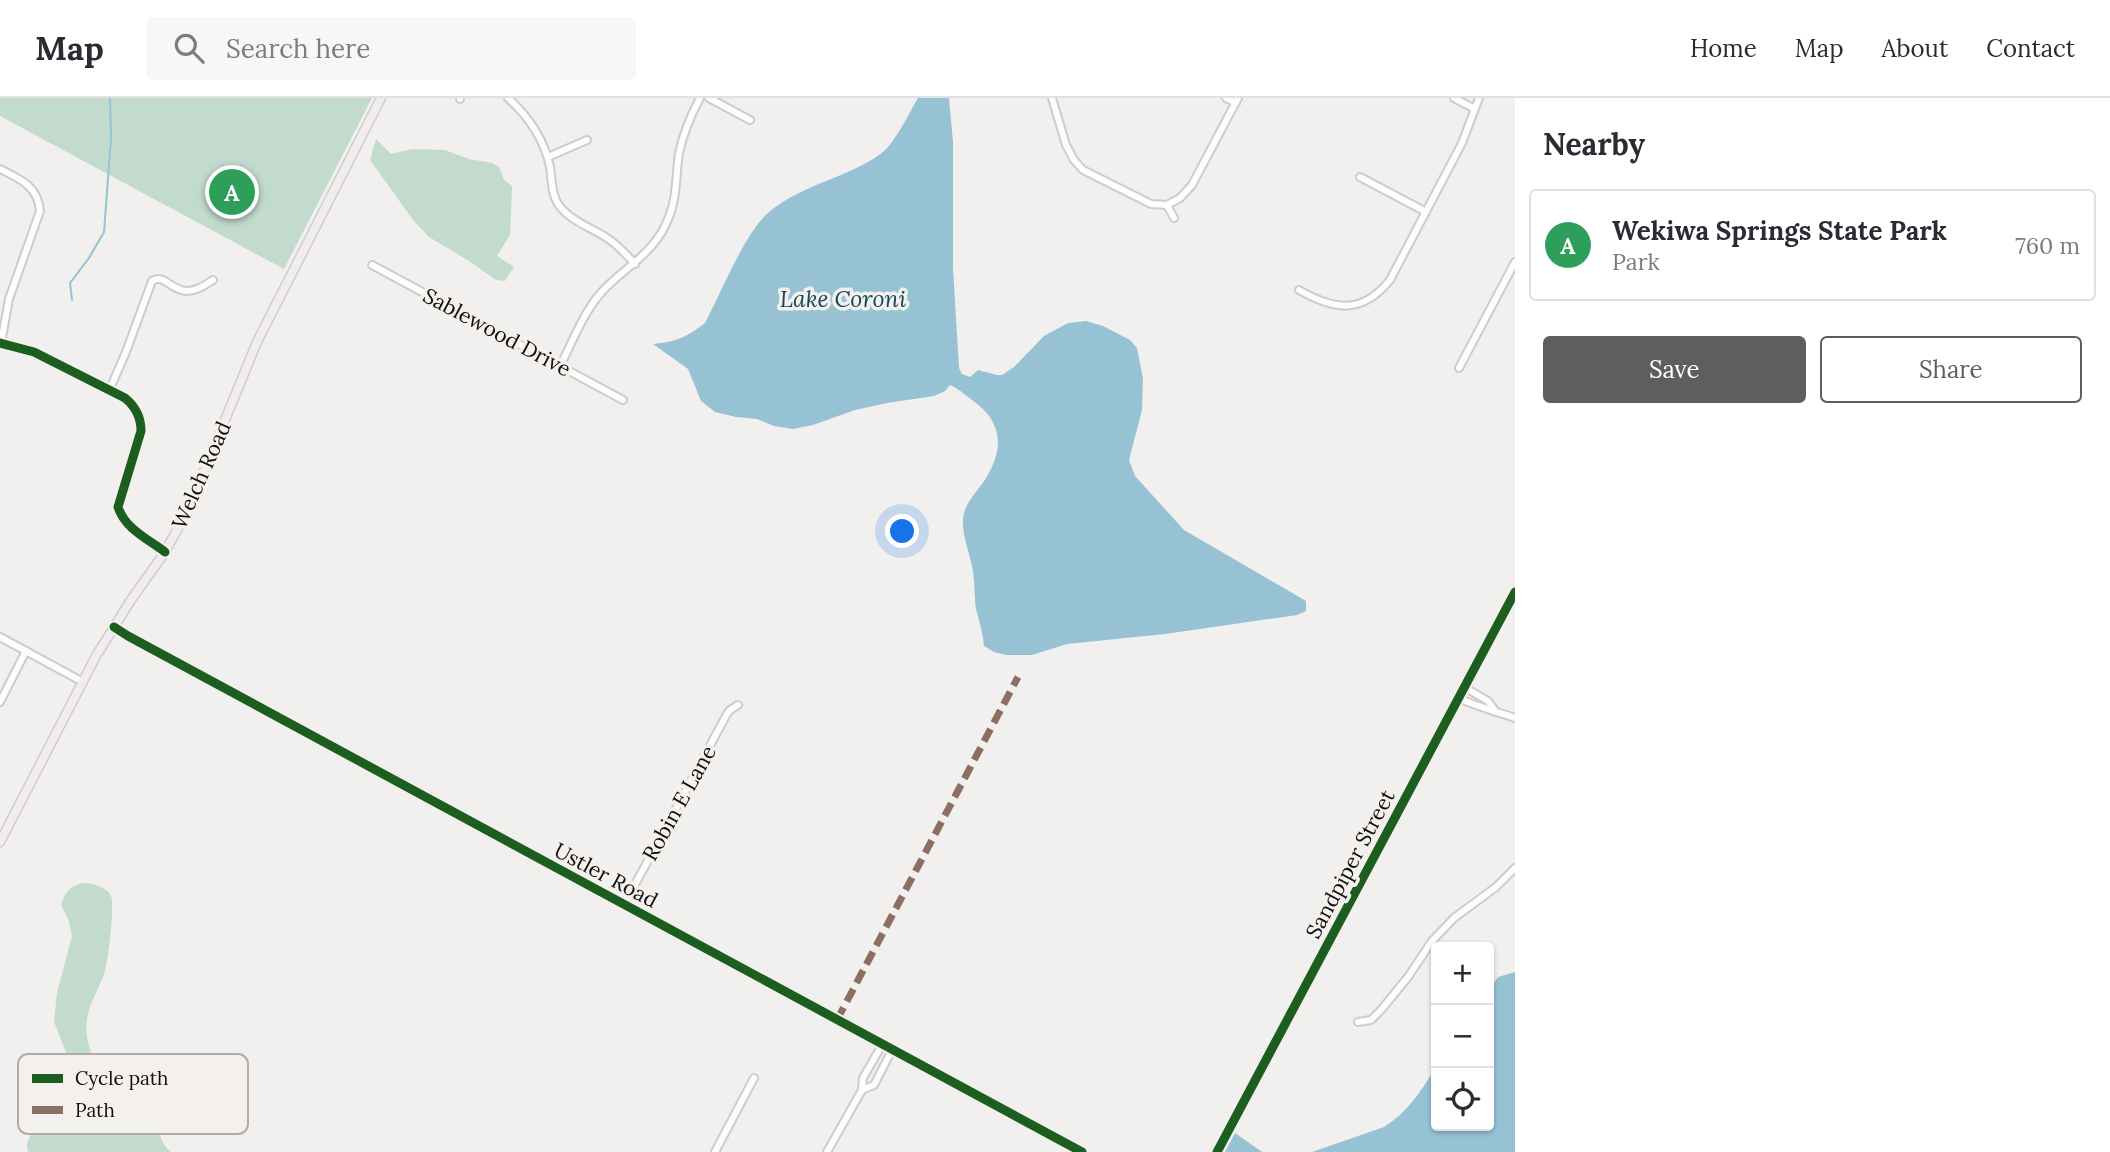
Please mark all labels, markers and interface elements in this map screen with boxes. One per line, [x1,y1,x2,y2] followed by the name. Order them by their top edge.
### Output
[146,17,636,80] search box
[35,27,104,69] text: Map
[170,29,208,67] icon: search
[226,32,370,65] text: Search here
[1690,33,1757,64] text: Home
[1795,33,1844,64] text: Map
[1882,33,1948,64] text: About
[1986,33,2075,64] text: Contact
[1543,125,1645,163] text: Nearby
[209,166,255,218] pin: A
[1612,214,1947,247] text: Wekiwa Springs State Park
[1560,231,1576,260] text: A
[2015,231,2080,260] text: 760 m
[1612,247,1660,276] text: Park
[418,282,576,382] street label: Sablewood Drive
[780,284,907,313] water label: Lake Coroni
[1543,336,1806,403] button: Save
[1820,336,2082,403] button: Share
[165,417,237,533] street label: Welch Road
[885,514,919,548] your location
[636,741,722,865] street label: Robin E Lane
[1299,784,1401,943] street label: Sandpiper Street
[549,836,663,914] street label: Ustler Road
[1431,942,1494,1131] map controls
[1431,942,1494,1005] button: +
[1431,1005,1494,1068] button: −
[18,1054,248,1134] legend
[75,1066,168,1090] text: Cycle path
[1431,1068,1494,1131] button: locate
[75,1098,115,1122] text: Path

